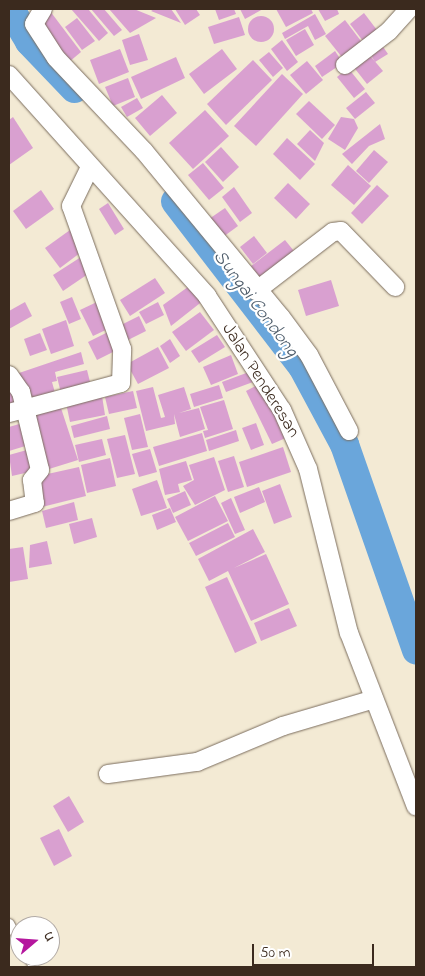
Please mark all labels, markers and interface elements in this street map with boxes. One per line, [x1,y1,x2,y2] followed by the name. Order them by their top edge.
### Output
[208,246,302,362] water label: Sungai Condong
[216,320,304,442] street label: Jalan Penderesan
[10,916,60,966] north arrow
[37,929,60,944] text: U
[255,934,378,966] scale bar
[260,942,290,964] text: 50 m

